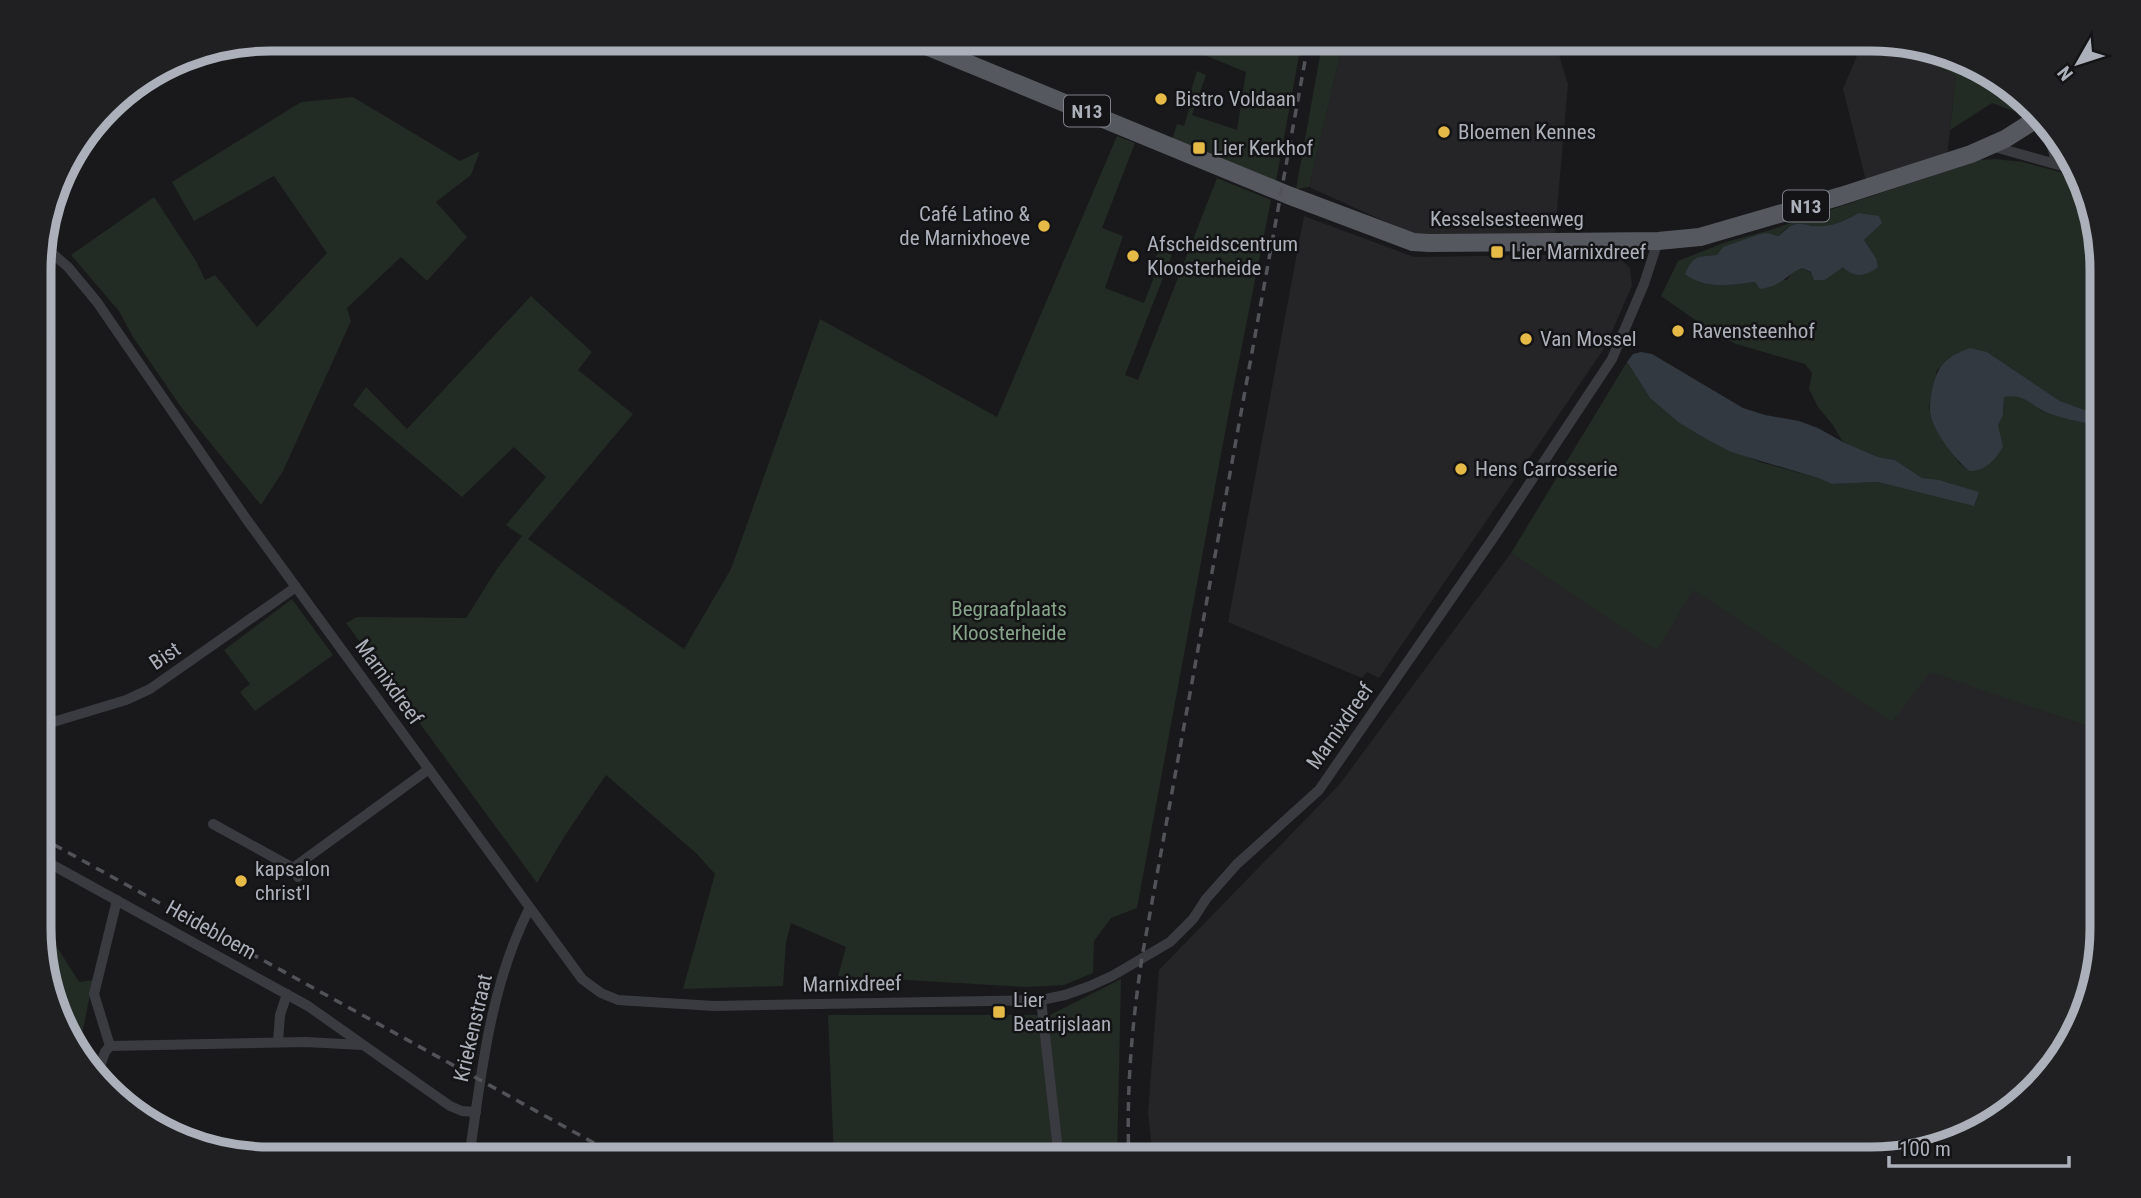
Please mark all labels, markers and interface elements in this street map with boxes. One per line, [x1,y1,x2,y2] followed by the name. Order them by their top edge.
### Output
[2043,28,2113,98] north arrow
[2053,62,2078,85] text: N
[1175,87,1296,111] place label: Bistro Voldaan
[1153,91,1169,107] marker: Bistro Voldaan
[1064,96,1110,127] road number: N13
[1458,120,1596,144] place label: Bloemen Kennes
[1436,124,1452,140] marker: Bloemen Kennes
[1213,136,1313,160] place label: Lier Kerkhof
[1191,140,1207,156] marker: Lier Kerkhof
[1783,190,1829,222] road number: N13
[899,202,1031,250] place label: Café Latino & de Marnixhoeve
[1430,207,1584,231] street label: Kesselsesteenweg
[1036,218,1052,234] marker: Café Latino & de Marnixhoeve
[1147,232,1298,280] place label: Afscheidscentrum Kloosterheide
[1511,240,1647,264] place label: Lier Marnixdreef
[1489,244,1505,260] marker: Lier Marnixdreef
[1125,248,1141,264] marker: Afscheidscentrum Kloosterheide
[1692,319,1815,343] place label: Ravensteenhof
[1670,323,1686,339] marker: Ravensteenhof
[1540,327,1637,351] place label: Van Mossel
[1518,331,1534,347] marker: Van Mossel
[1475,457,1618,481] place label: Hens Carrosserie
[1453,461,1469,477] marker: Hens Carrosserie
[951,597,1067,645] park label: Begraafplaats Kloosterheide
[350,635,428,729] street label: Marnixdreef
[145,637,185,675] street label: Bist
[1302,678,1379,774] street label: Marnixdreef
[255,857,330,905] place label: kapsalon christ'l
[233,873,249,889] marker: kapsalon christ'l
[162,895,260,965] street label: Heidebloem
[802,971,902,997] street label: Marnixdreef
[449,972,497,1084] street label: Kriekenstraat
[1013,988,1111,1036] place label: Lier Beatrijslaan
[991,1004,1007,1020] marker: Lier Beatrijslaan
[1889,1124,2069,1168] scale bar
[1899,1137,1951,1161] text: 100 m

